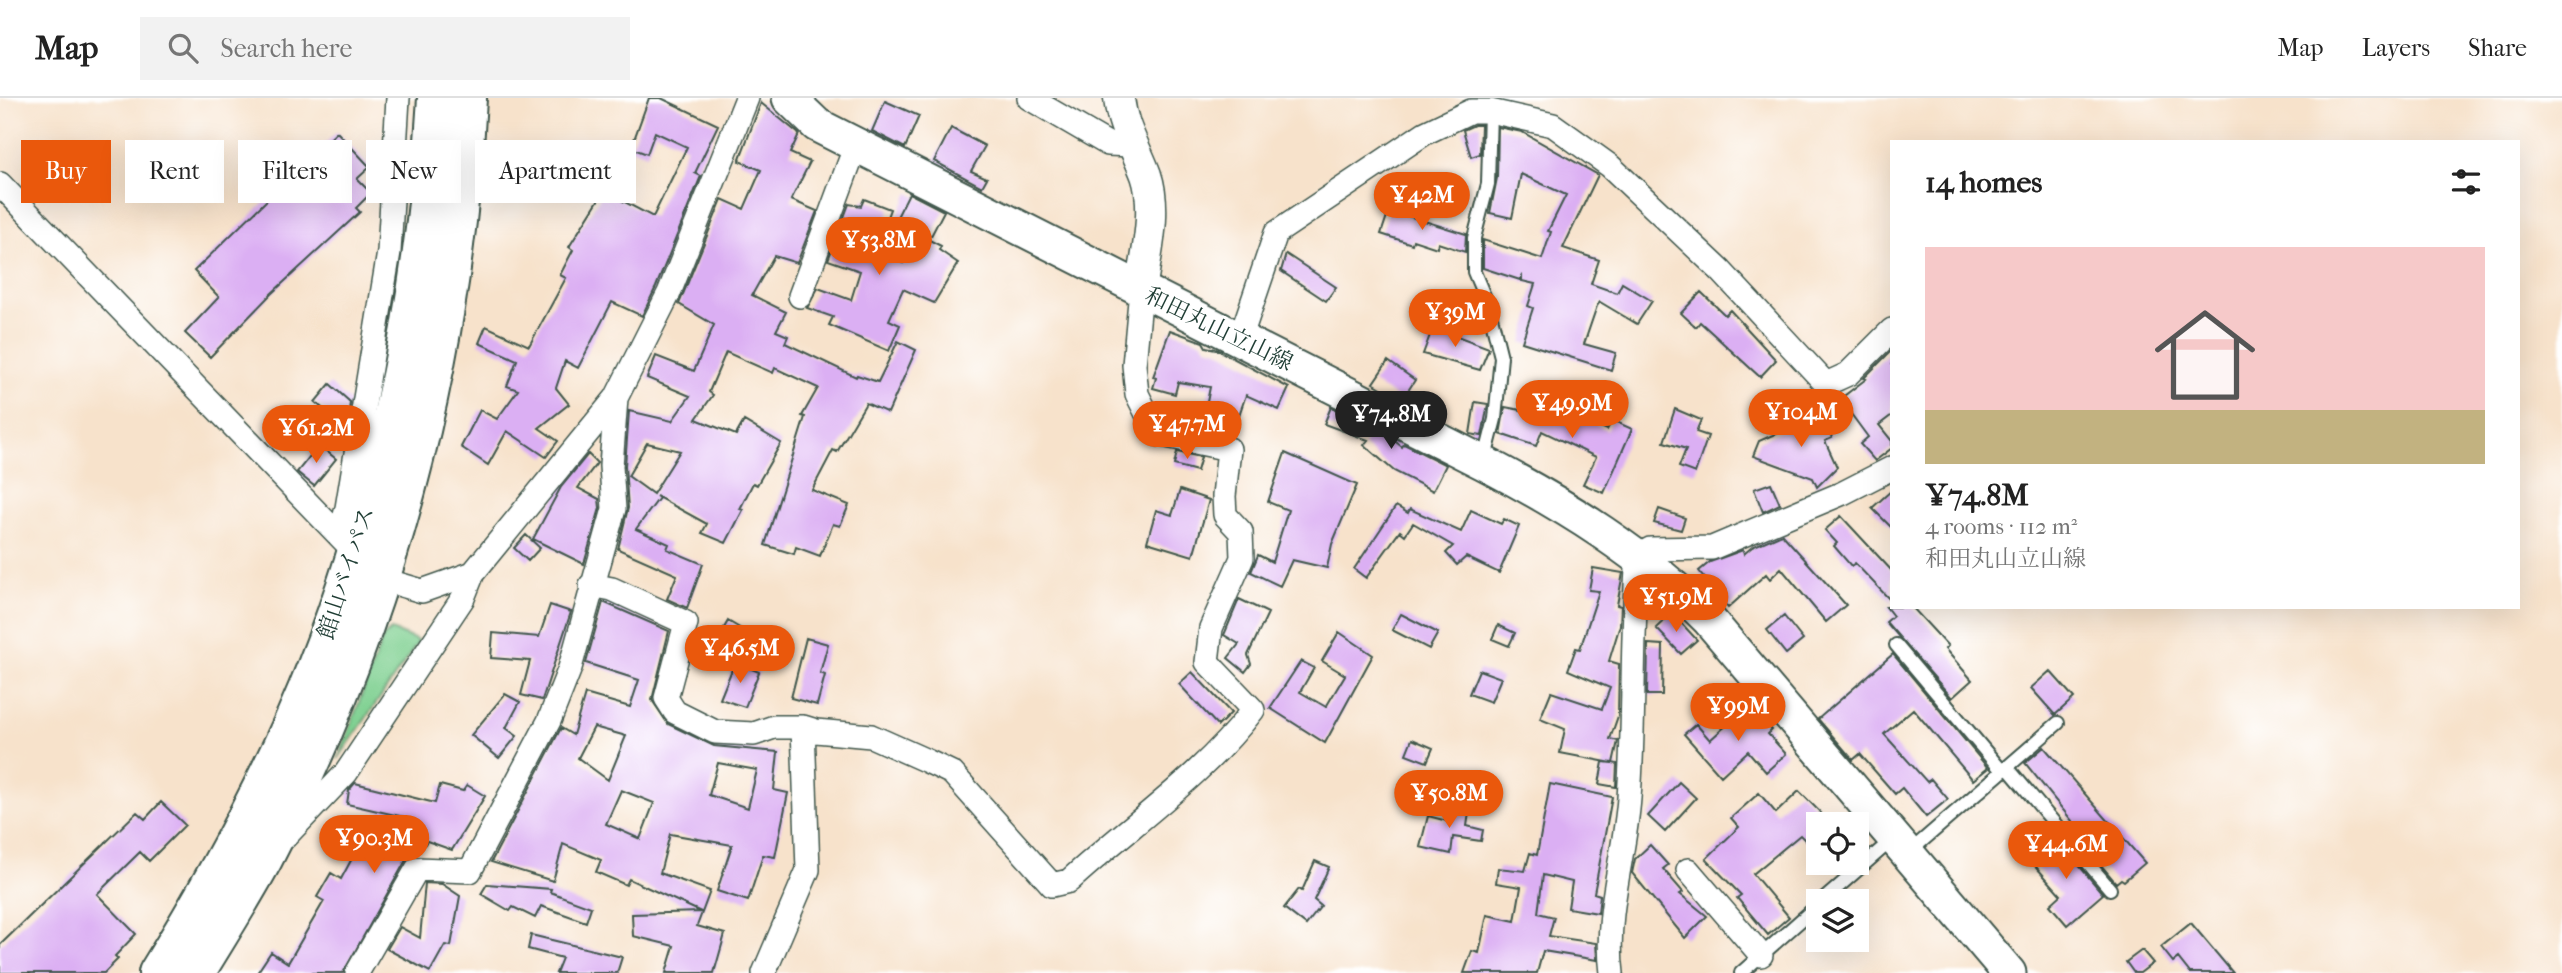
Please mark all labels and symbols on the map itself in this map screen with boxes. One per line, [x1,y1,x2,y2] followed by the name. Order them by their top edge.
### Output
[1381,172,1463,232] pin: ¥42M
[822,218,936,277] pin: ¥53.8M
[1141,282,1297,376] street label: 和田丸山立山線
[1414,289,1496,349] pin: ¥39M
[1515,380,1629,440] pin: ¥49.9M
[1752,390,1850,449] pin: ¥104M
[1334,392,1448,451] pin: ¥74.8M
[1130,402,1244,461] pin: ¥47.7M
[259,406,373,465] pin: ¥61.2M
[312,503,380,643] street label: 館山バイパス
[1619,574,1733,634] pin: ¥51.9M
[683,626,797,685] pin: ¥46.5M
[1697,684,1779,743] pin: ¥99M
[1392,770,1506,830] pin: ¥50.8M
[317,816,431,875] pin: ¥90.3M
[2009,822,2123,881] pin: ¥44.6M

